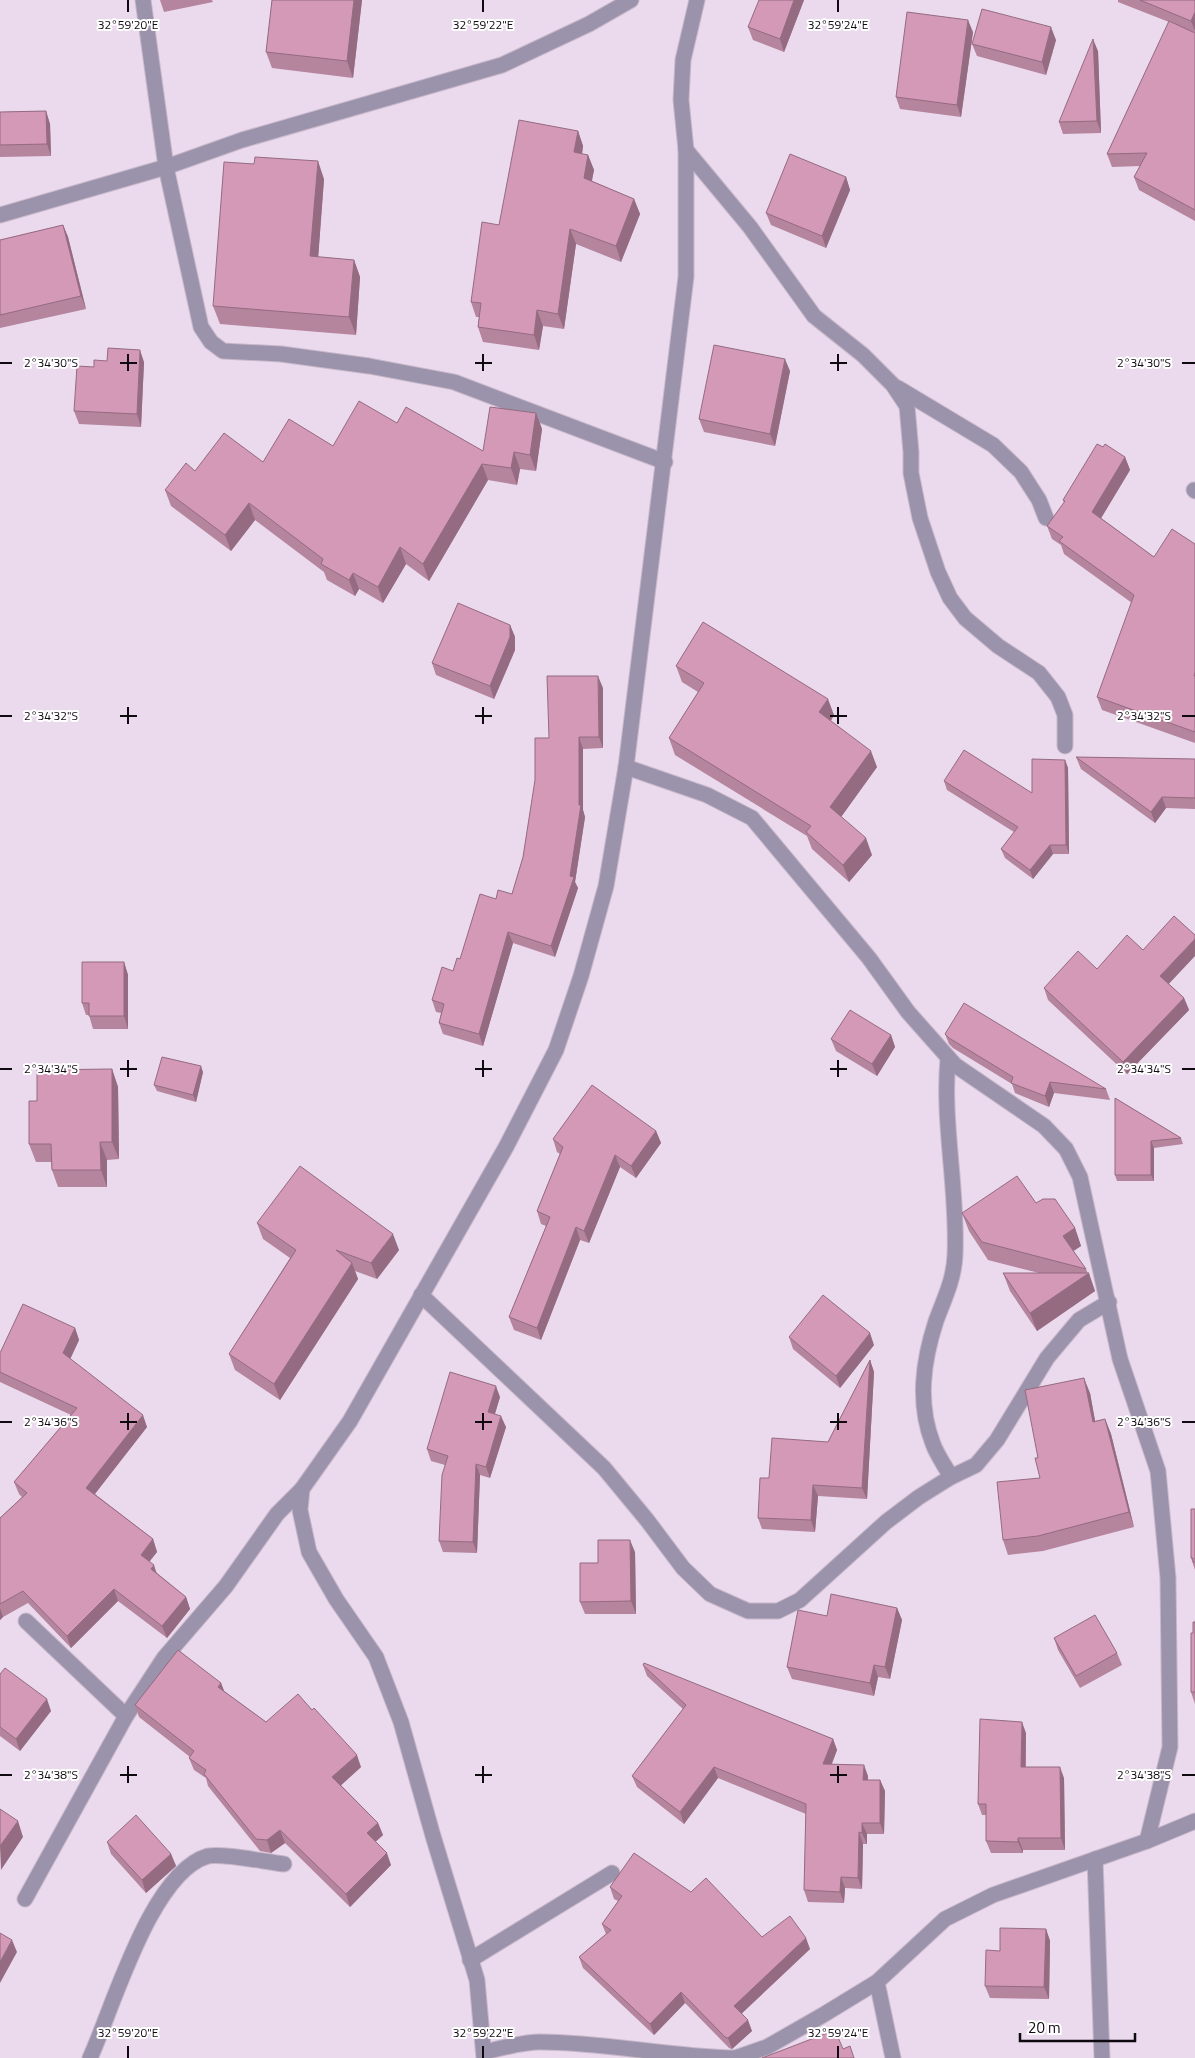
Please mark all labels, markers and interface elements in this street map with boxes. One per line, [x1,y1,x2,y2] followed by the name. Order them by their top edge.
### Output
[98,15,159,34] text: 32°59'20"E
[453,15,514,34] text: 32°59'22"E
[808,15,869,34] text: 32°59'24"E
[24,353,78,372] text: 2°34'30"S
[1117,353,1171,372] text: 2°34'30"S
[24,706,78,725] text: 2°34'32"S
[1117,706,1171,725] text: 2°34'32"S
[24,1059,78,1078] text: 2°34'34"S
[1117,1059,1171,1078] text: 2°34'34"S
[24,1412,78,1431] text: 2°34'36"S
[1117,1412,1171,1431] text: 2°34'36"S
[24,1765,78,1784] text: 2°34'38"S
[1117,1765,1171,1784] text: 2°34'38"S
[1020,2010,1135,2042] scale bar
[1028,2016,1061,2039] text: 20 m
[98,2023,159,2042] text: 32°59'20"E
[453,2023,514,2042] text: 32°59'22"E
[808,2023,869,2042] text: 32°59'24"E

